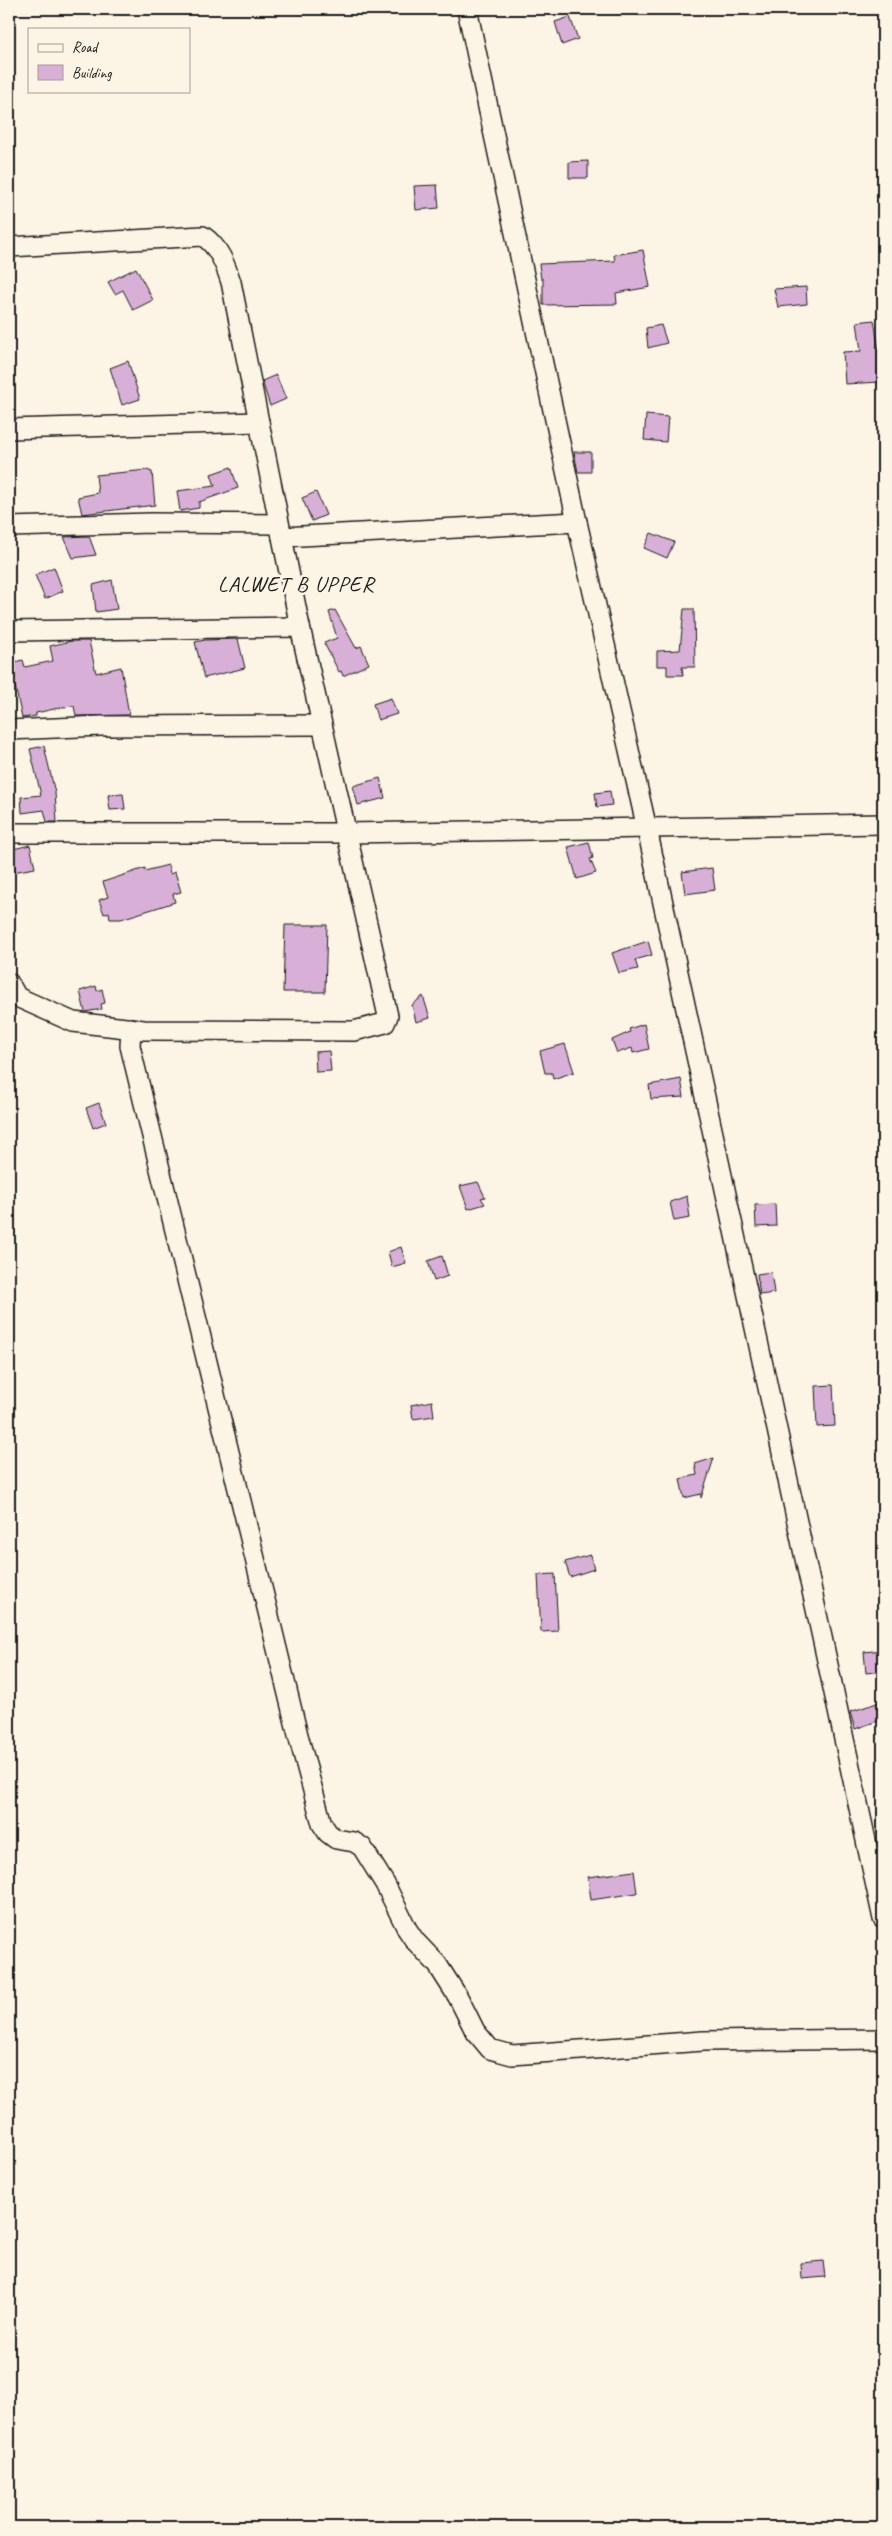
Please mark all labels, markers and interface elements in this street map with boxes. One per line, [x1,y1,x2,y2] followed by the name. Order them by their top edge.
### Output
[28,28,190,92] legend
[72,38,99,57] text: Road
[72,64,112,83] text: Building
[218,570,376,598] district label: LALWET B UPPER

